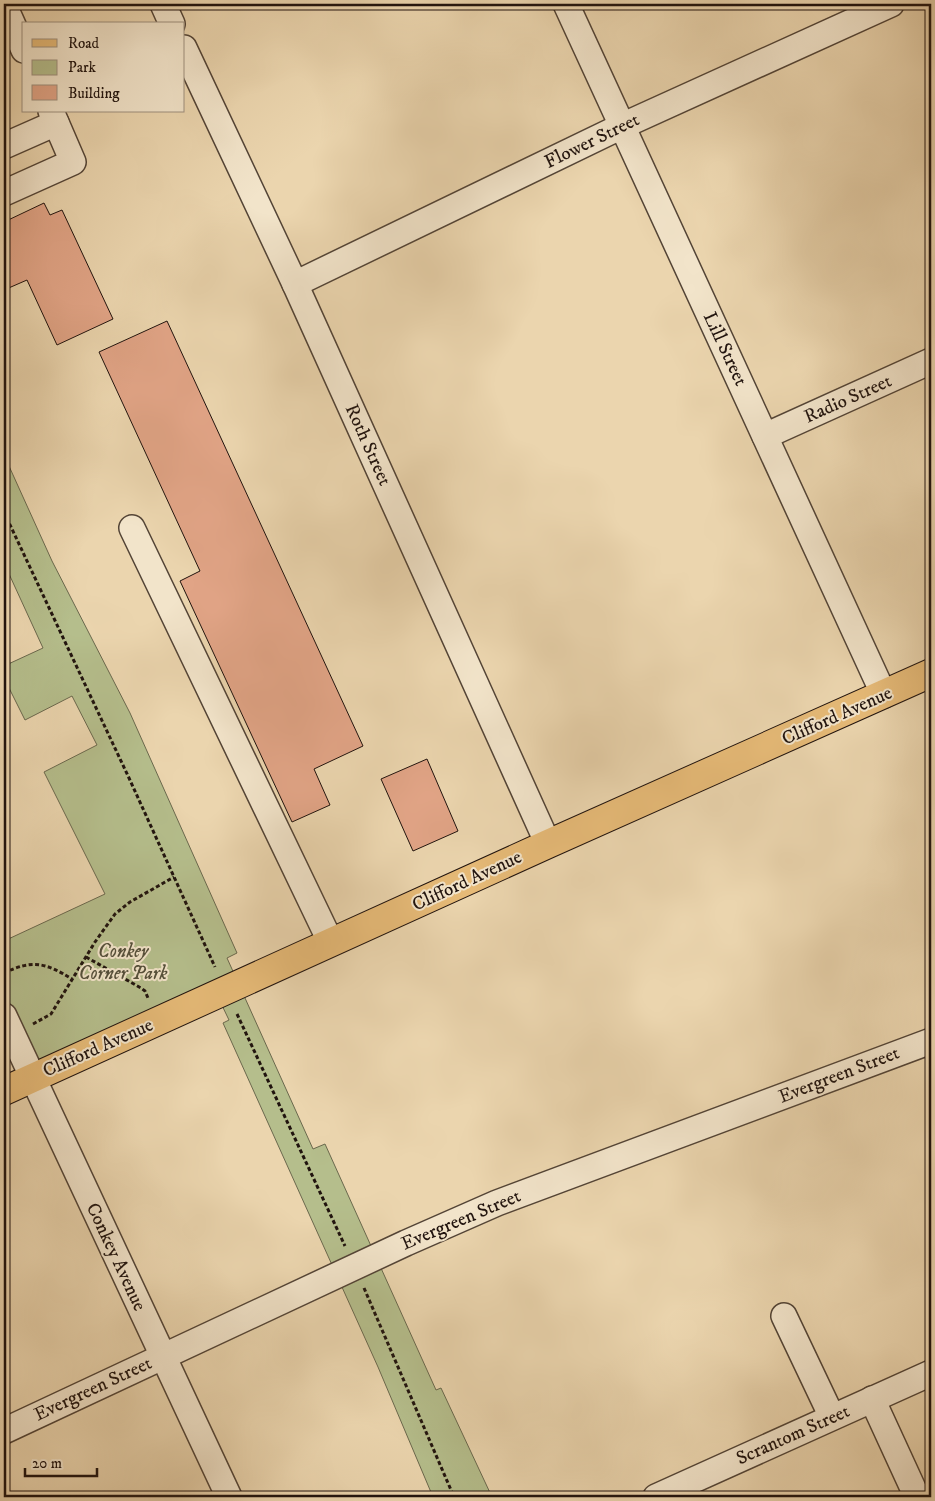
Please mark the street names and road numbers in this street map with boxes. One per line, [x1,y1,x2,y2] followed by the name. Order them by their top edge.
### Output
[541,108,643,174] street label: Flower Street
[698,308,752,390] street label: Lill Street
[801,370,895,428] street label: Radio Street
[340,401,396,489] street label: Roth Street
[778,681,896,751] street label: Clifford Avenue
[409,846,526,916] street label: Clifford Avenue
[39,1013,157,1083] street label: Clifford Avenue
[775,1041,903,1109] street label: Evergreen Street
[398,1185,524,1255] street label: Evergreen Street
[81,1199,151,1315] street label: Conkey Avenue
[30,1352,156,1426] street label: Evergreen Street
[733,1400,853,1470] street label: Scrantom Street

